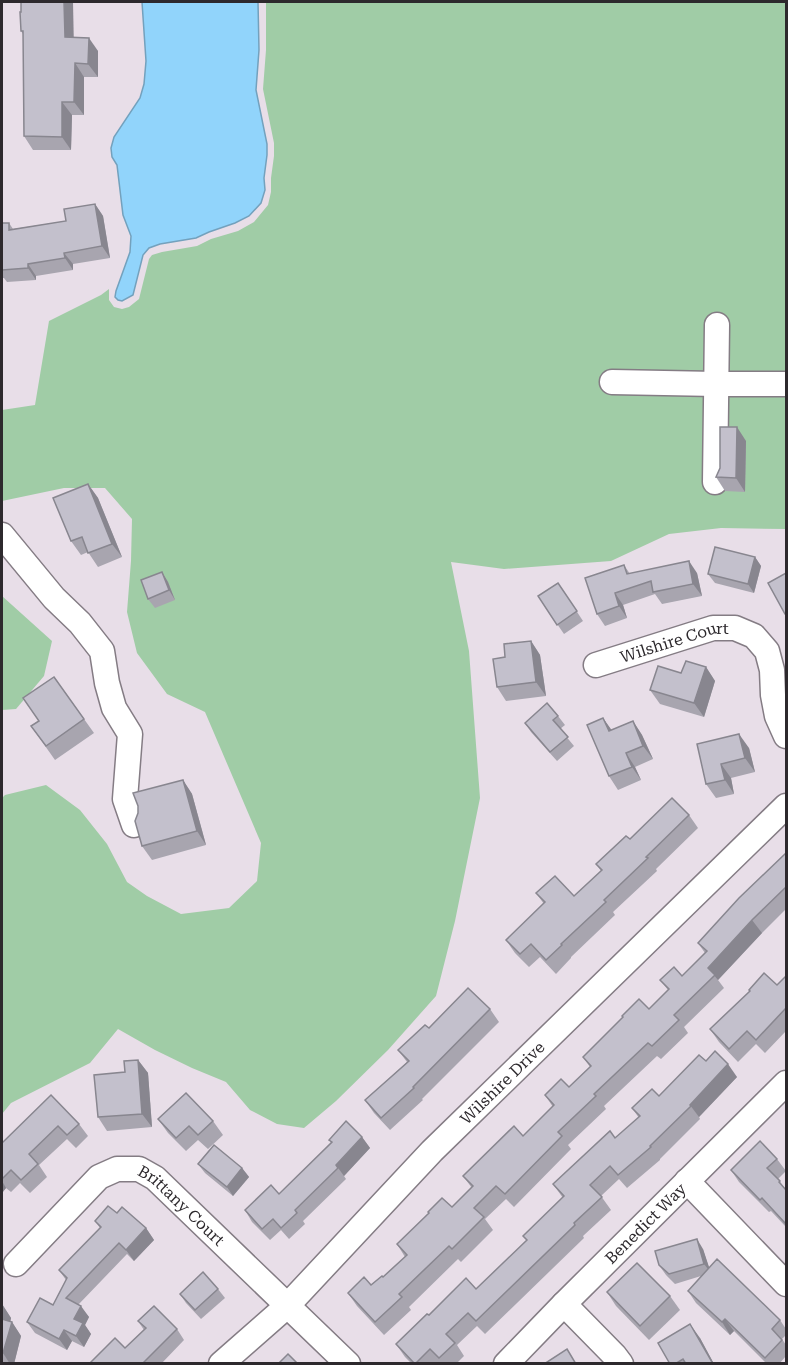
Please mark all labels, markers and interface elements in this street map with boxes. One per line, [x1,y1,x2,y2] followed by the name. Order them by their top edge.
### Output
[618,619,729,667] street label: Wilshire Court
[456,1038,549,1128] street label: Wilshire Drive
[135,1161,228,1250] street label: Brittany Court
[601,1179,690,1268] street label: Benedict Way

